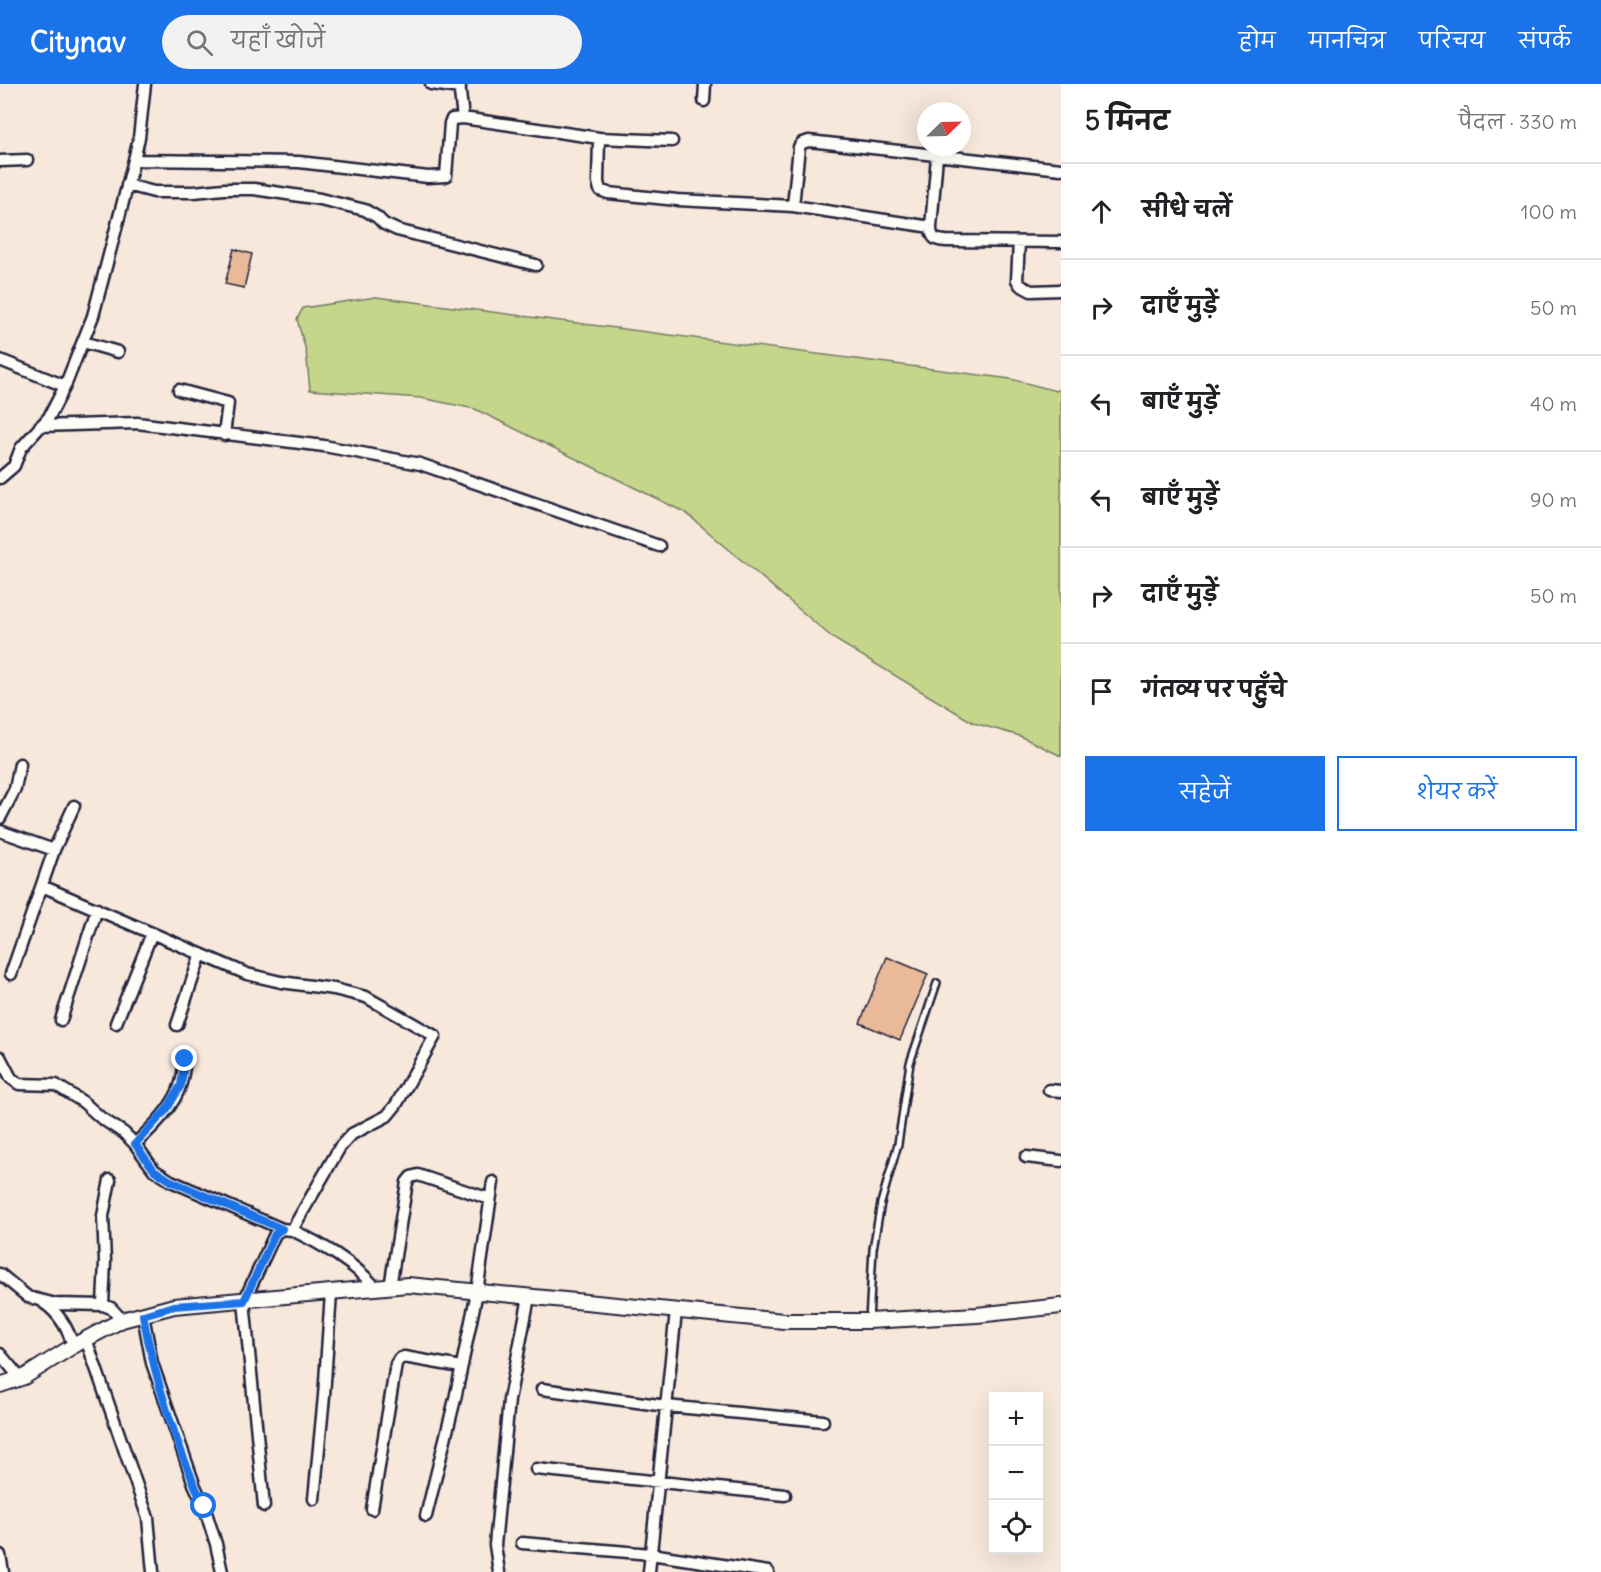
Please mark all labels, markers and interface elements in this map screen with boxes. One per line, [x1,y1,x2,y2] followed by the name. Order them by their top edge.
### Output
[162,15,582,69] search box
[30,24,126,60] text: Citynav
[183,26,216,59] icon: search
[231,26,325,54] text: यहाँ खोजें
[1239,27,1276,54] text: होम
[1309,27,1386,54] text: मानचित्र
[1419,27,1485,54] text: परिचय
[1518,27,1571,54] text: संपर्क
[917,102,971,156] north arrow
[1085,104,1169,137] text: 5 मिनट
[1459,109,1577,134] text: पैदल · 330 m
[1085,195,1118,228] icon: ahead
[1142,195,1232,223] text: सीधे चलें
[1520,199,1577,224] text: 100 m
[1085,291,1118,324] icon: right
[1142,291,1218,319] text: दाएँ मुड़ें
[1530,295,1577,320] text: 50 m
[1085,387,1118,420] icon: left
[1142,387,1219,415] text: बाएँ मुड़ें
[1530,391,1577,416] text: 40 m
[1085,483,1118,516] icon: left
[1142,483,1219,511] text: बाएँ मुड़ें
[1530,487,1577,512] text: 90 m
[1085,579,1118,612] icon: right
[1142,579,1218,607] text: दाएँ मुड़ें
[1530,583,1577,608] text: 50 m
[1085,675,1118,708] icon: arrive
[1142,675,1286,703] text: गंतव्य पर पहुँचे
[1085,756,1325,831] button: सहेजें
[1337,756,1577,831] button: शेयर करें
[171,1045,197,1071] route end
[989,1392,1043,1554] map controls
[989,1392,1043,1446] button: +
[989,1446,1043,1500] button: −
[190,1492,216,1518] route start
[989,1500,1043,1554] button: locate

